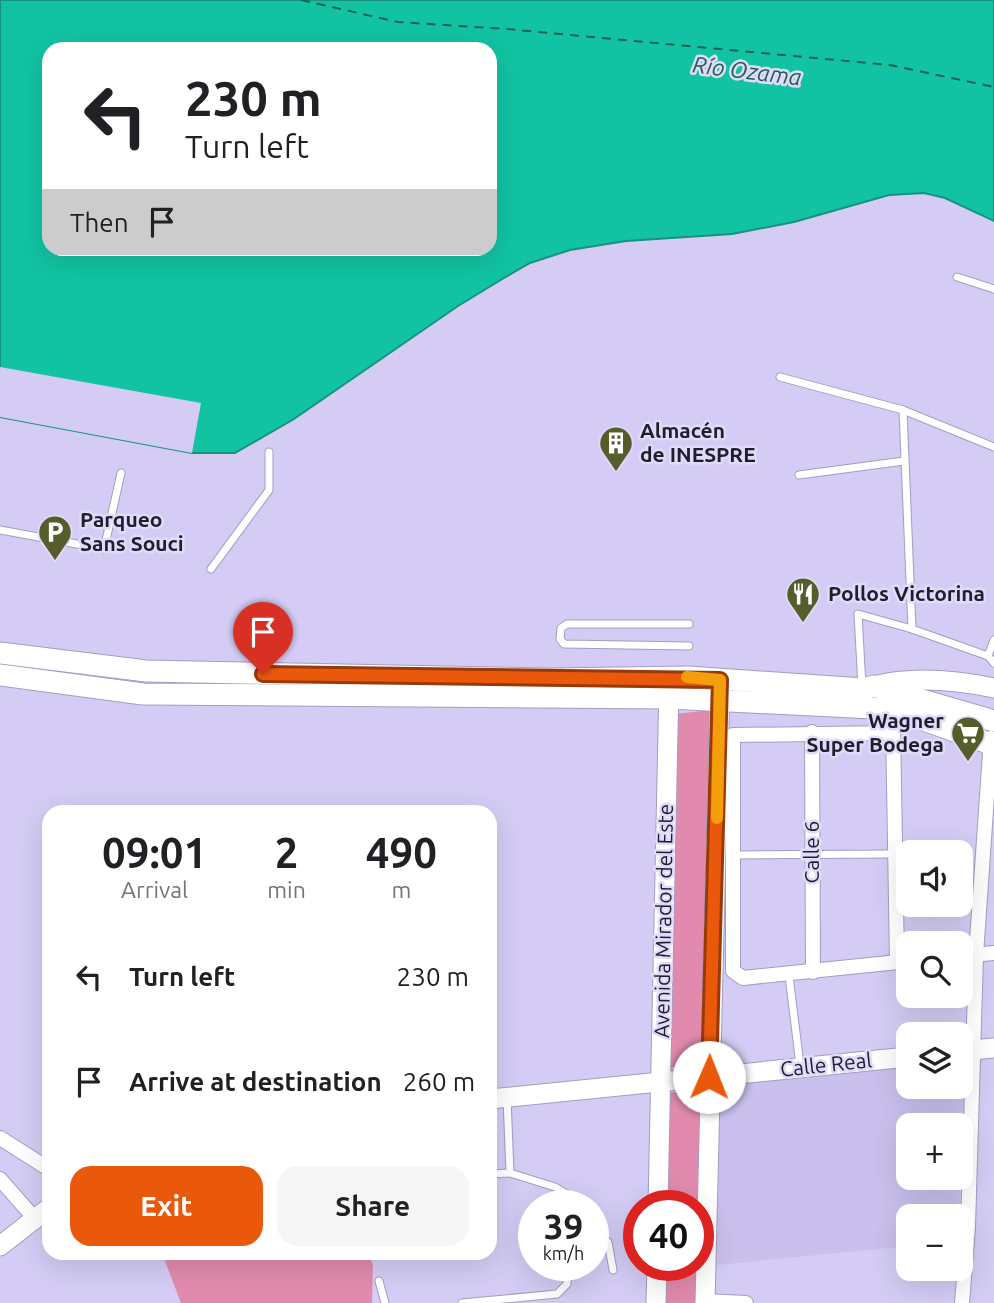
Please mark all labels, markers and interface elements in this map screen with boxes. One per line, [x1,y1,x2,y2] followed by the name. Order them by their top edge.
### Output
[691,51,803,90] water label: Río Ozama
[70,70,161,161] icon: left
[185,70,322,125] text: 230 m
[185,128,309,164] text: Turn left
[143,203,181,241] icon: arrive
[70,208,129,237] text: Then
[640,418,756,466] place label: Almacén de INESPRE
[597,424,635,473] building icon: Almacén de INESPRE
[80,507,184,555] place label: Parqueo Sans Souci
[36,513,74,562] parking icon: Parqueo Sans Souci
[784,575,822,624] restaurant icon: Pollos Victorina
[828,581,985,605] place label: Pollos Victorina
[233,602,293,674] pin
[244,613,282,651] icon: arrive
[806,708,944,756] place label: Wagner Super Bodega
[949,714,987,763] supermarket icon: Wagner Super Bodega
[649,804,677,1038] street label: Avenida Mirador del Este
[799,821,823,883] street label: Calle 6
[102,829,207,876] text: 09:01
[275,829,298,876] text: 2
[366,829,437,876] text: 490
[896,840,973,1281] map controls
[896,840,973,917] button: sound
[121,877,188,902] text: Arrival
[267,877,306,902] text: min
[391,877,411,902] text: m
[896,931,973,1008] button: search
[70,958,108,996] icon: left
[129,962,235,991] text: Turn left
[397,962,469,991] text: 230 m
[896,1022,973,1099] button: layers
[672,1040,746,1114] position arrow
[779,1047,873,1081] street label: Calle Real
[70,1063,108,1101] icon: arrive
[129,1067,382,1096] text: Arrive at destination
[403,1067,475,1096] text: 260 m
[896,1113,973,1190] button: +
[70,1166,263,1246] button: Exit
[277,1166,469,1246] button: Share
[623,1190,714,1281] speed limit sign: 40
[896,1204,973,1281] button: −
[544,1206,583,1246] text: 39
[543,1243,584,1263] text: km/h

